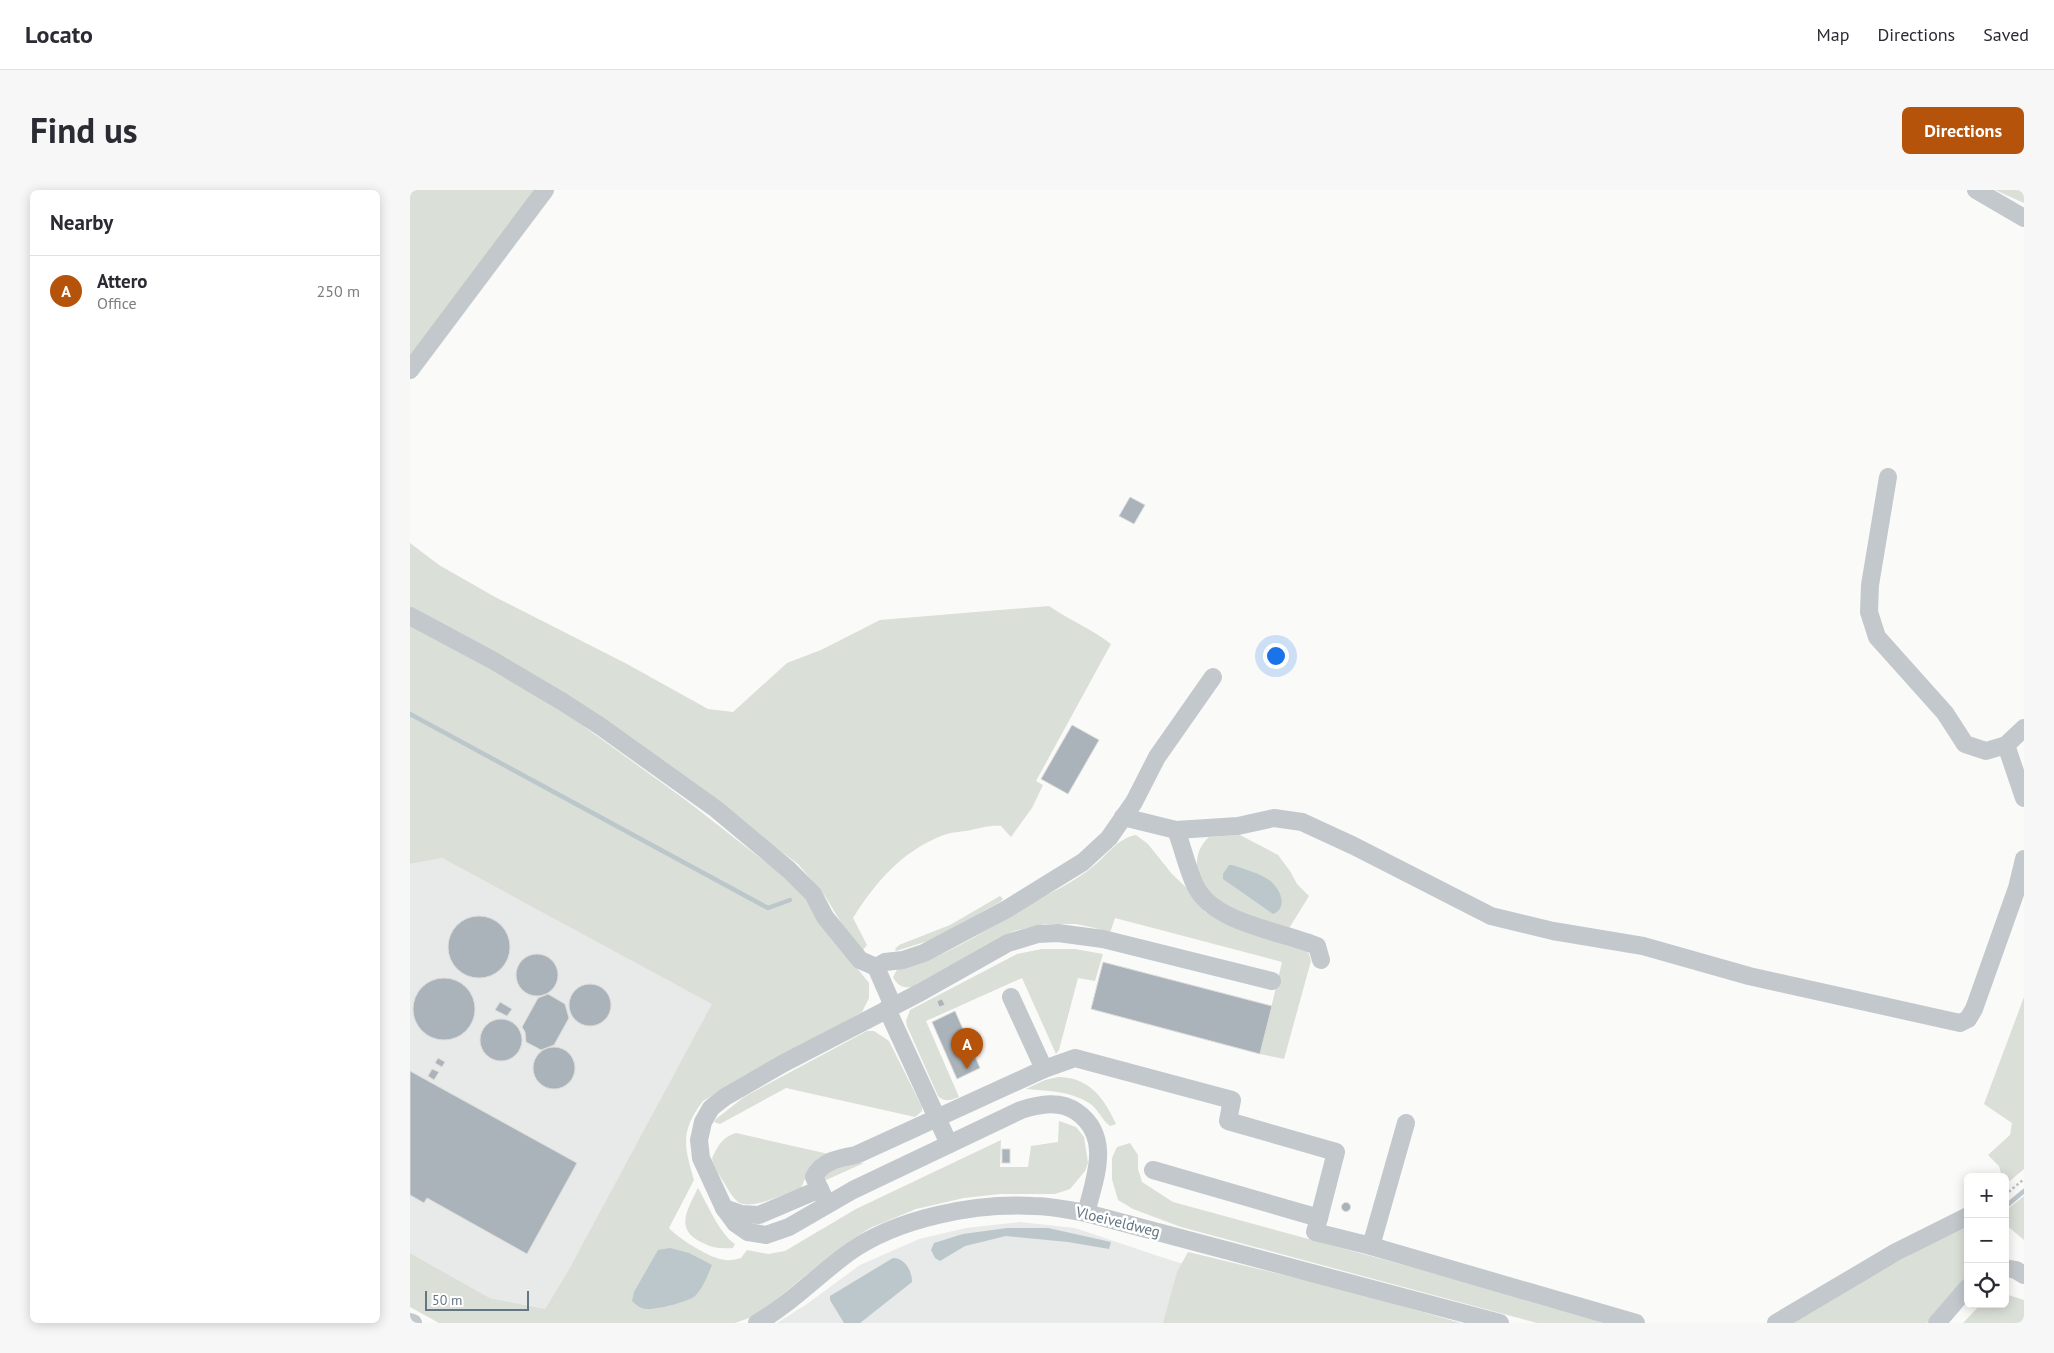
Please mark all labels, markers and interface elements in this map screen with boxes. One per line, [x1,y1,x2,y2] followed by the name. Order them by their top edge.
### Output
[25,19,93,50] text: Locato
[1817,23,1849,46] text: Map
[1877,23,1955,46] text: Directions
[1983,23,2029,46] text: Saved
[30,107,138,153] text: Find us
[1902,107,2024,154] button: Directions
[50,209,113,236] text: Nearby
[97,269,148,293] text: Attero
[61,281,71,301] text: A
[317,281,360,301] text: 250 m
[97,293,137,313] text: Office
[1263,643,1289,669] your location
[951,1028,983,1069] pin: A
[1964,1173,2009,1308] map controls
[1964,1173,2009,1218] button: +
[1073,1202,1162,1241] street label: Vloeiveldweg
[1964,1218,2009,1263] button: −
[1964,1263,2009,1308] button: locate
[425,1288,529,1311] scale bar
[432,1291,462,1309] text: 50 m

